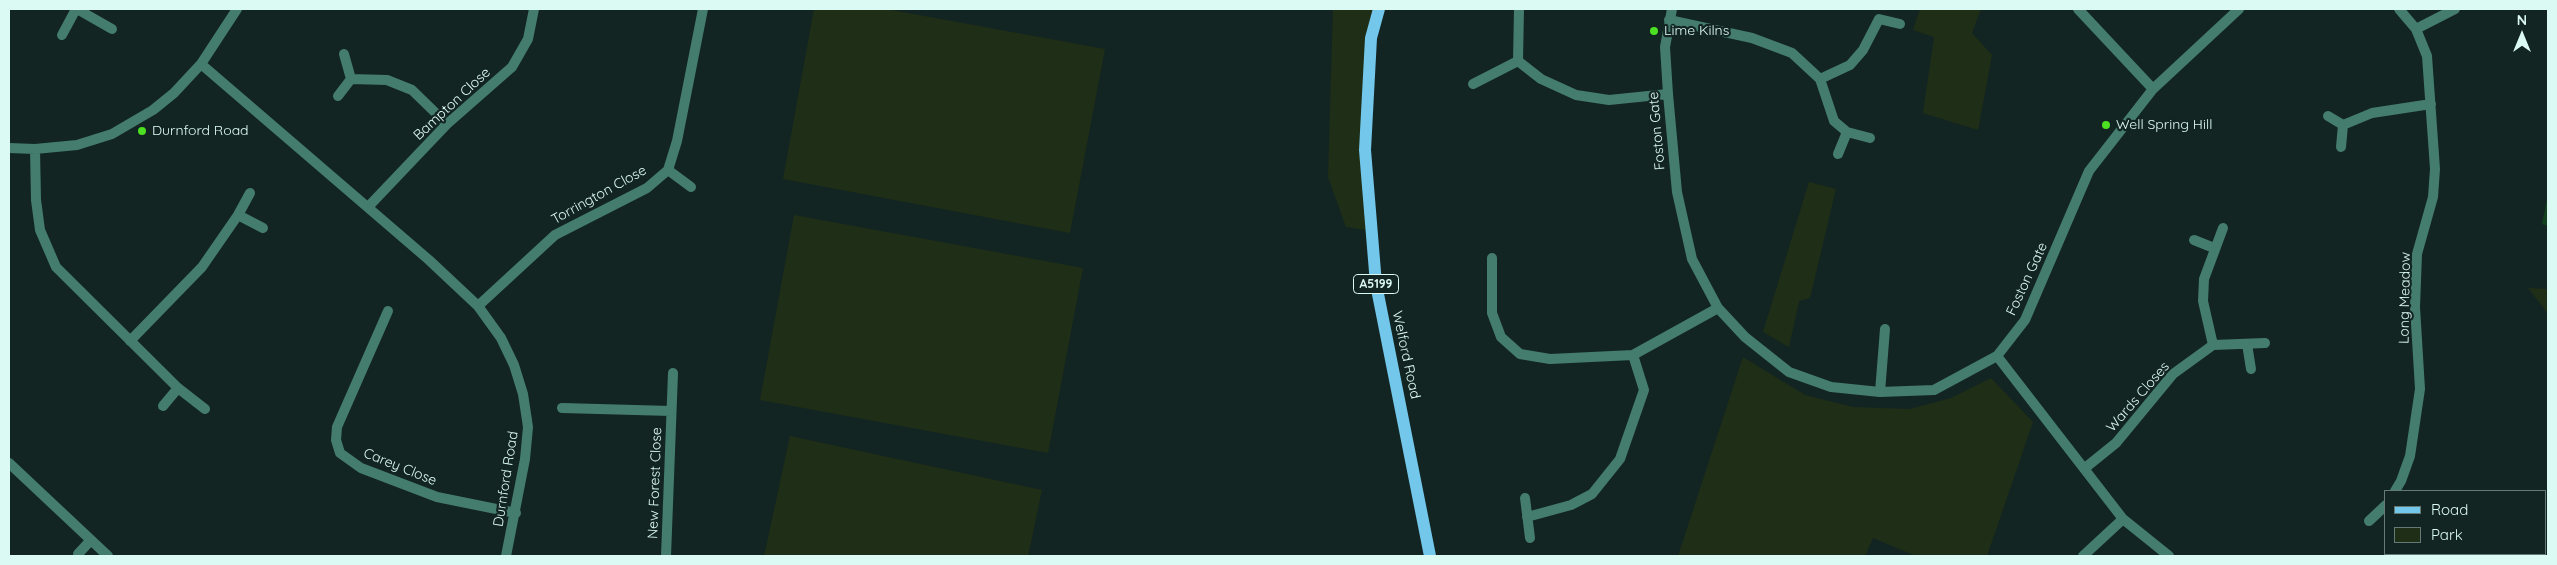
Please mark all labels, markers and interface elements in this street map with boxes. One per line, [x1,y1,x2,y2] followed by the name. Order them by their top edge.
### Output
[2497,10,2547,60] north arrow
[2517,11,2527,29] text: N
[1664,23,1729,39] place label: Lime Kilns
[1648,25,1660,37] marker: Lime Kilns
[410,64,494,144] street label: Bampton Close
[1645,91,1669,171] street label: Foston Gate
[2116,117,2212,133] place label: Well Spring Hill
[2100,119,2112,131] marker: Well Spring Hill
[152,123,249,139] place label: Durnford Road
[136,125,148,137] marker: Durnford Road
[549,162,649,228] street label: Torrington Close
[2003,240,2051,318] street label: Foston Gate
[2396,252,2414,344] street label: Long Meadow
[1354,274,1398,294] road number: A5199
[1388,309,1424,401] street label: Welford Road
[2103,358,2173,436] street label: Wards Closes
[645,427,665,539] street label: New Forest Close
[490,430,522,528] street label: Durnford Road
[361,445,439,489] street label: Carey Close
[2384,490,2547,555] legend
[2431,500,2468,519] text: Road
[2431,525,2463,544] text: Park

